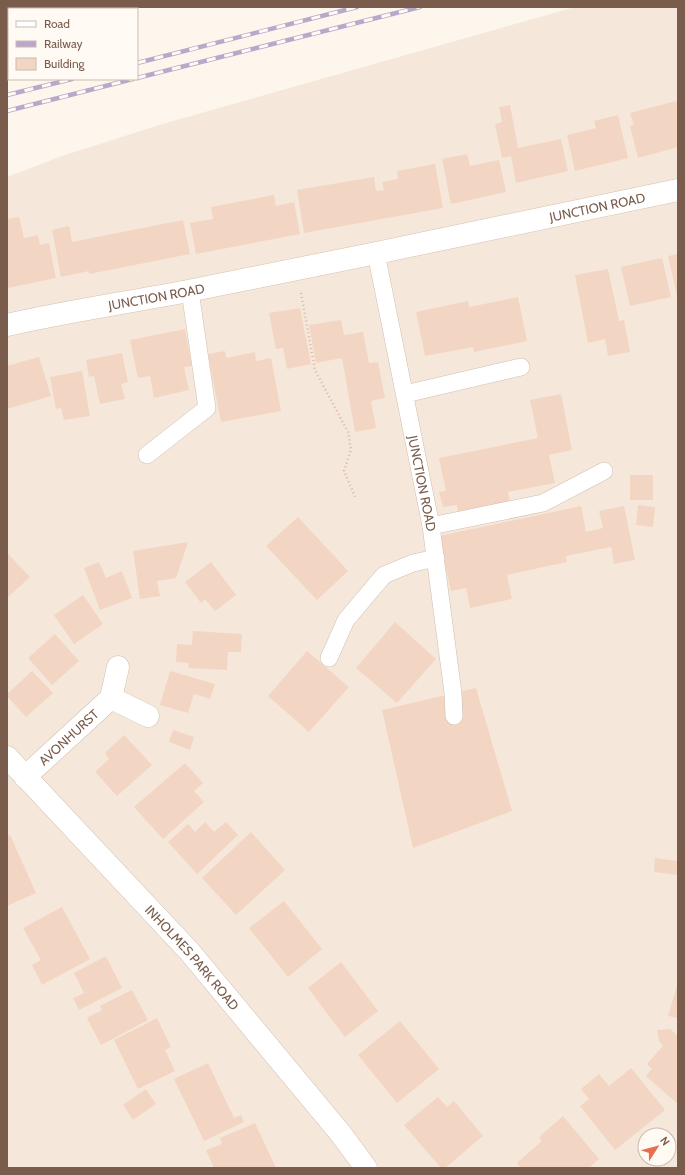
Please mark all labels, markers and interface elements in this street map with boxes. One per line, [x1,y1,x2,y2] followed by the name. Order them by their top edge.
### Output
[8,8,138,80] legend
[44,16,70,31] text: Road
[44,36,82,51] text: Railway
[44,56,86,71] text: Building
[547,189,647,225] street label: JUNCTION ROAD
[106,280,206,313] street label: JUNCTION ROAD
[405,433,440,532] street label: JUNCTION ROAD
[35,706,102,768] street label: AVONHURST
[142,902,243,1013] street label: INHOLMES PARK ROAD
[637,1127,677,1167] north arrow
[657,1134,673,1148] text: N

